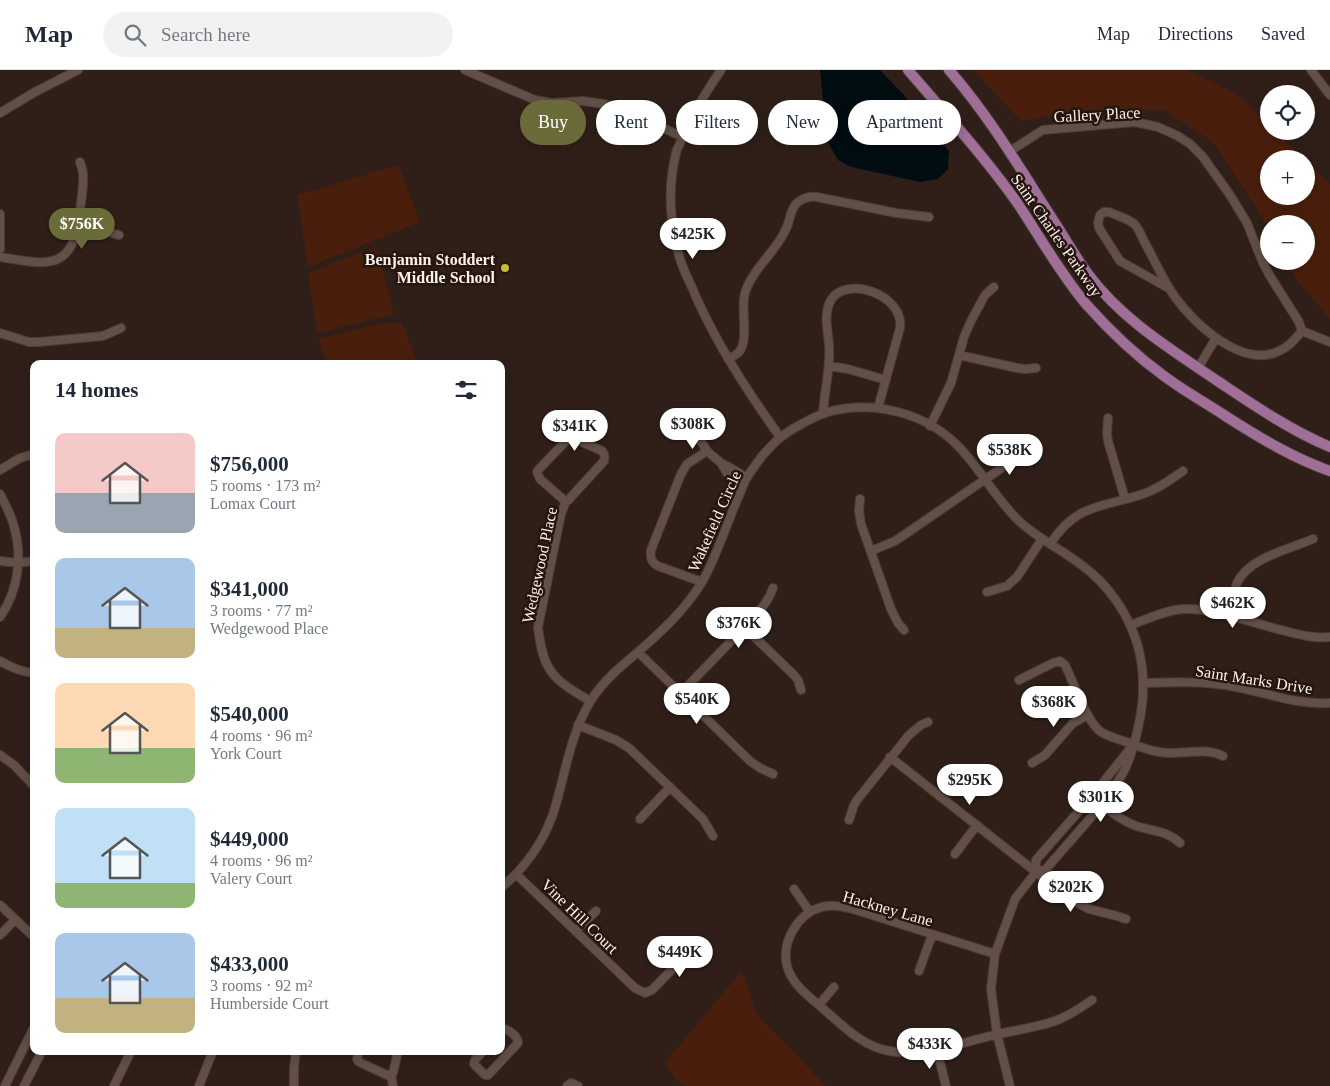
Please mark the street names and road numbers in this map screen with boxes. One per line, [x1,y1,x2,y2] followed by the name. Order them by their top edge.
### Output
[1053,104,1141,126] street label: Gallery Place
[1007,171,1105,300] street label: Saint Charles Parkway
[685,468,744,574] street label: Wakefield Circle
[519,506,561,625] street label: Wedgewood Place
[1194,662,1314,697] street label: Saint Marks Drive
[538,876,622,957] street label: Vine Hill Court
[841,888,935,930] street label: Hackney Lane

